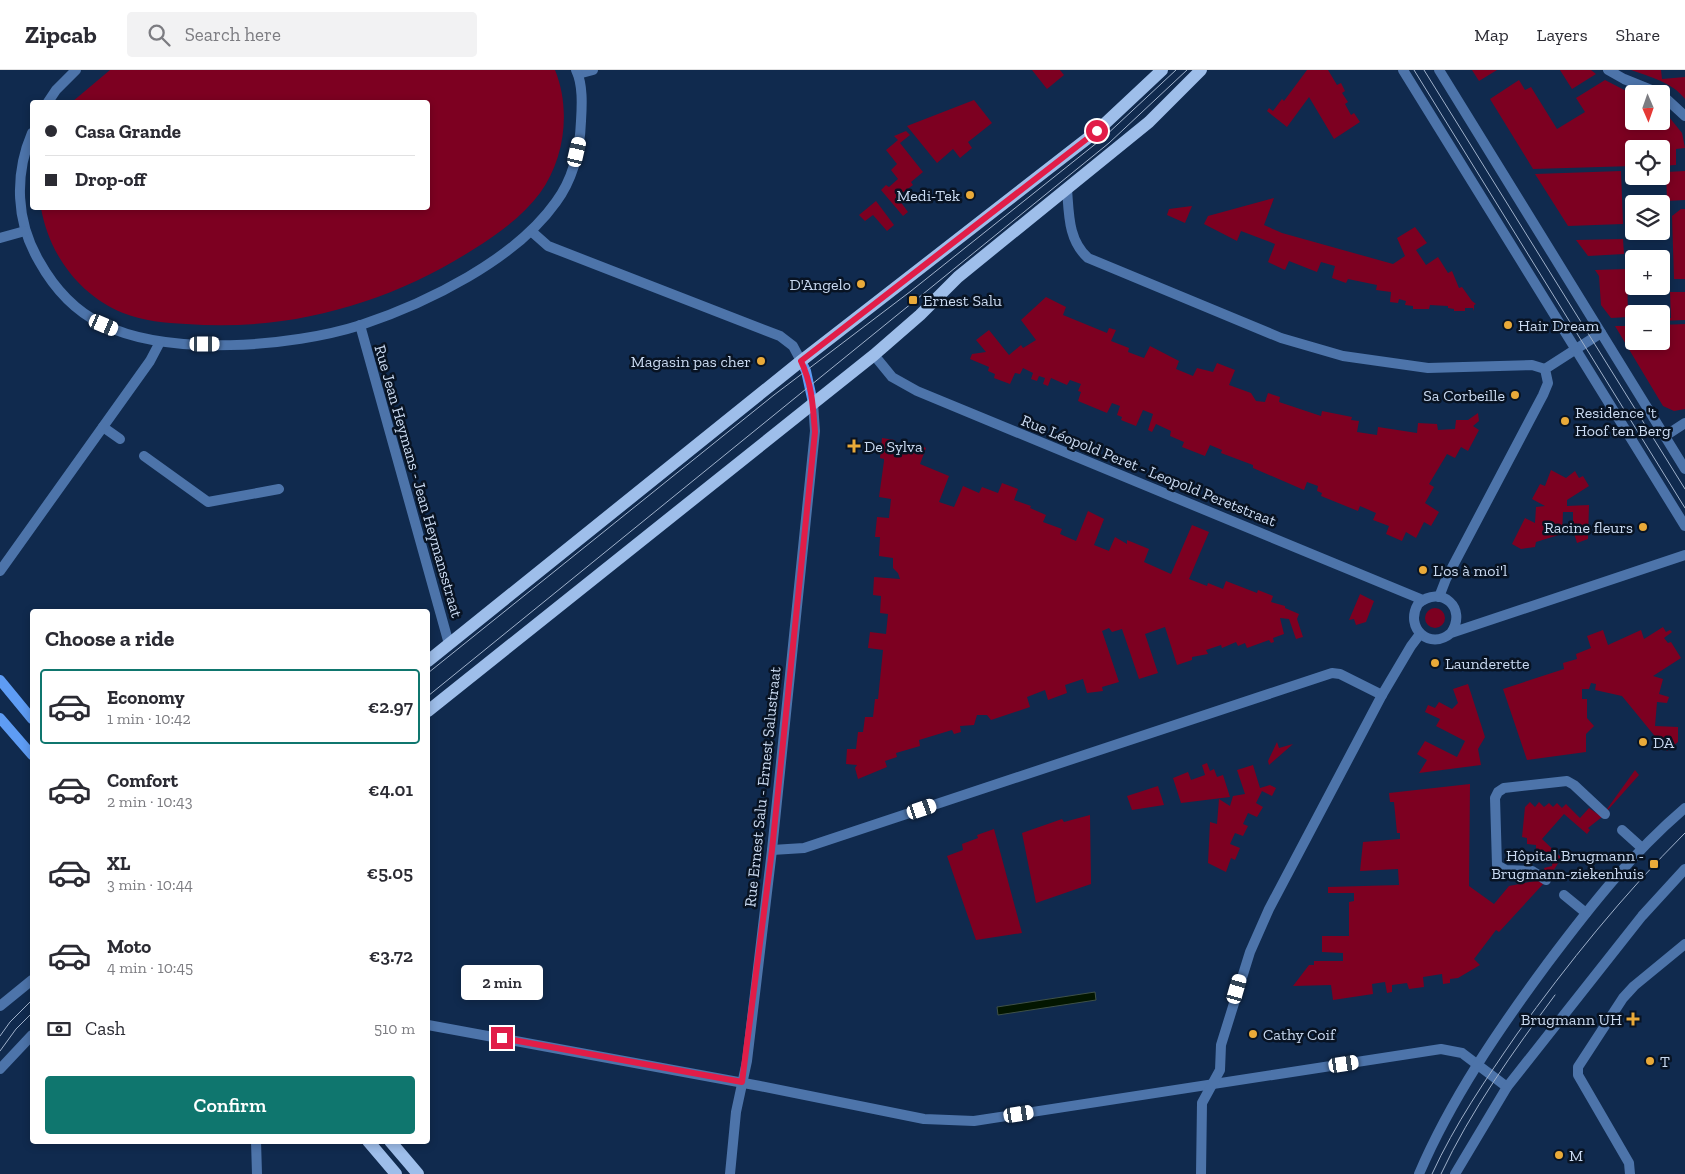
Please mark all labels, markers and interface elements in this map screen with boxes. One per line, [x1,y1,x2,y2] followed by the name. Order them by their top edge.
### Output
[127,12,477,57] search box
[25,20,97,49] text: Zipcab
[145,21,173,49] icon: search
[185,23,281,46] text: Search here
[1474,24,1509,46] text: Map
[1537,24,1588,46] text: Layers
[1616,24,1660,46] text: Share
[1625,85,1670,130] north arrow
[1625,85,1670,350] map controls
[75,120,181,143] text: Casa Grande
[1086,120,1108,142] route start
[566,136,587,168] car
[1625,140,1670,185] button: locate
[75,168,146,191] text: Drop-off
[897,186,961,205] place label: Medi-Tek
[964,189,976,201] marker: Medi-Tek
[1625,195,1670,240] button: layers
[1625,250,1670,295] button: +
[789,275,851,294] place label: D'Angelo
[855,278,867,290] marker: D'Angelo
[923,291,1002,310] place label: Ernest Salu
[907,294,919,306] marker: Ernest Salu
[1625,305,1670,350] button: −
[87,312,120,338] car
[1518,316,1599,335] place label: Hair Dream
[1502,319,1514,331] marker: Hair Dream
[190,337,220,352] car
[370,343,467,620] street label: Rue Jean Heymans - Jean Heymansstraat
[631,352,751,371] place label: Magasin pas cher
[755,355,767,367] marker: Magasin pas cher
[1423,386,1505,405] place label: Sa Corbeille
[1509,389,1521,401] marker: Sa Corbeille
[1575,403,1671,440] place label: Residence 't Hoof ten Berg
[1019,410,1279,530] street label: Rue Léopold Peret - Leopold Peretstraat
[1559,415,1571,427] marker: Residence 't Hoof ten Berg
[864,437,923,456] place label: De Sylva
[848,440,860,452] marker: De Sylva
[1544,518,1633,537] place label: Racine fleurs
[1637,521,1649,533] marker: Racine fleurs
[1433,561,1507,580] place label: L'os à moi'l
[1417,564,1429,576] marker: L'os à moi'l
[45,625,175,652] text: Choose a ride
[1445,654,1530,673] place label: Launderette
[1429,657,1441,669] marker: Launderette
[740,666,785,908] street label: Rue Ernest Salu - Ernest Salustraat
[47,684,92,729] icon: car
[107,686,185,709] text: Economy
[368,695,413,718] text: €2.97
[107,709,191,728] text: 1 min · 10:42
[1653,733,1675,752] place label: DA
[1637,736,1649,748] marker: DA
[47,767,92,812] icon: car
[107,769,178,792] text: Comfort
[368,778,413,801] text: €4.01
[107,792,193,811] text: 2 min · 10:43
[905,797,938,821] car
[1491,846,1644,883] place label: Hôpital Brugmann - Brugmann-ziekenhuis
[47,850,92,895] icon: car
[107,852,130,875] text: XL
[1648,858,1660,870] marker: Hôpital Brugmann - Brugmann-ziekenhuis
[367,861,413,884] text: €5.05
[107,875,193,894] text: 3 min · 10:44
[47,933,92,978] icon: car
[107,935,151,958] text: Moto
[369,944,413,967] text: €3.72
[107,958,193,977] text: 4 min · 10:45
[461,966,543,1000] callout: 2 min
[482,973,522,992] text: 2 min
[1225,973,1248,1005] car
[1521,1010,1622,1029] place label: Brugmann UH
[1626,1012,1640,1026] marker: Brugmann UH
[45,1015,73,1043] icon: cash
[85,1017,125,1040] text: Cash
[374,1019,415,1038] text: 510 m
[1263,1025,1337,1044] place label: Cathy Coif
[491,1027,513,1049] route end
[1247,1028,1259,1040] marker: Cathy Coif
[1660,1052,1670,1071] place label: T
[1328,1054,1359,1074] car
[1644,1055,1656,1067] marker: T
[45,1076,415,1134] button: Confirm
[1003,1104,1034,1124] car
[1569,1146,1583,1165] place label: M
[1553,1149,1565,1161] marker: M

